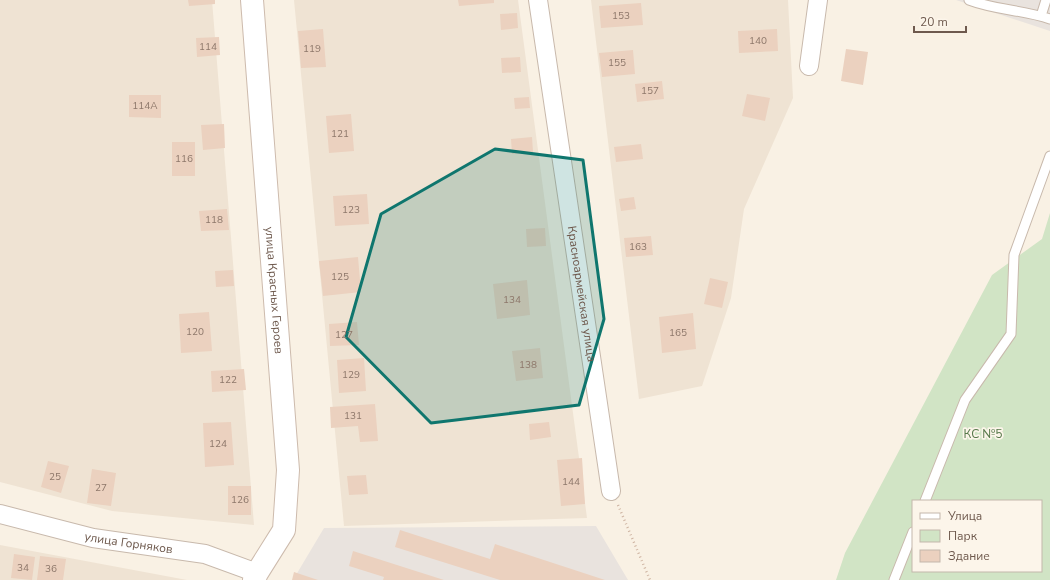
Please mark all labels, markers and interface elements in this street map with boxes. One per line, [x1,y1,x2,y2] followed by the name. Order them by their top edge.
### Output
[914,8,966,34] scale bar
[612,9,630,23] house number: 153
[920,14,948,30] text: 20 m
[749,34,767,48] house number: 140
[199,40,217,54] house number: 114
[303,42,321,56] house number: 119
[608,56,626,70] house number: 155
[641,84,659,98] house number: 157
[132,99,158,113] house number: 114А
[331,127,349,141] house number: 121
[175,152,193,166] house number: 116
[342,203,360,217] house number: 123
[205,213,223,227] house number: 118
[564,225,600,363] street label: Красноармейская улица
[261,226,287,355] street label: улица Красных Героев
[629,240,647,254] house number: 163
[331,270,349,284] house number: 125
[503,293,521,307] house number: 134
[186,325,204,339] house number: 120
[669,326,687,340] house number: 165
[335,328,353,342] house number: 127
[519,358,537,372] house number: 138
[342,368,360,382] house number: 129
[219,373,237,387] house number: 122
[344,409,362,423] house number: 131
[964,426,1002,442] park label: КС №5
[209,437,227,451] house number: 124
[49,470,61,484] house number: 25
[562,475,580,489] house number: 144
[95,481,107,495] house number: 27
[231,493,249,507] house number: 126
[912,500,1042,572] legend
[947,508,982,524] text: Улица
[83,528,174,557] street label: улица Горняков
[948,528,978,544] text: Парк
[948,548,990,564] text: Здание
[17,561,29,575] house number: 34
[45,562,57,576] house number: 36

